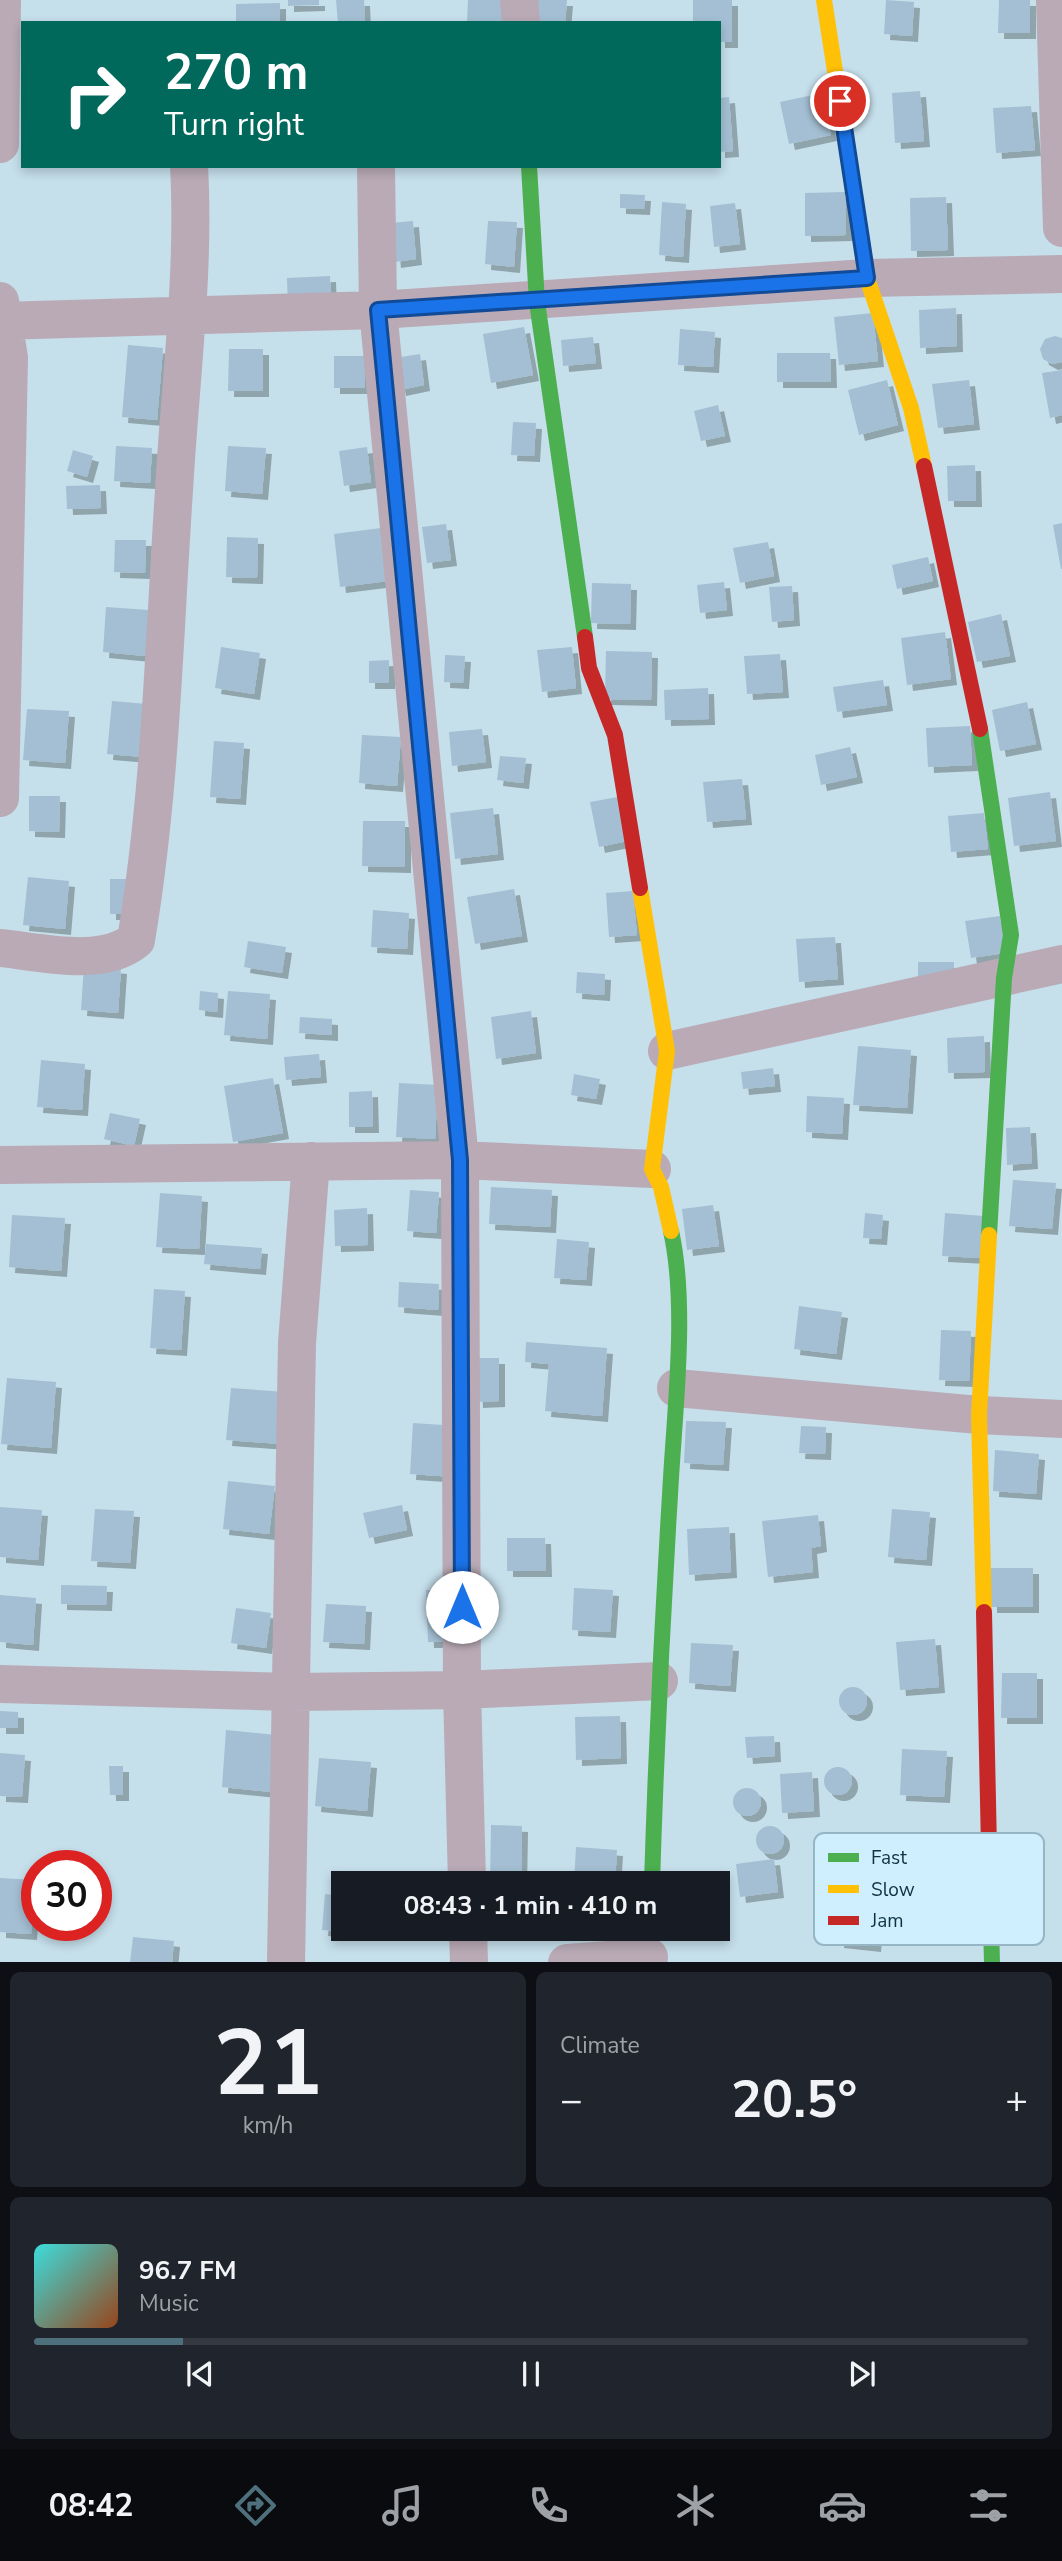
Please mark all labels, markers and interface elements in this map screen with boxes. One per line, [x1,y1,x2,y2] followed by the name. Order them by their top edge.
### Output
[164,39,308,106] text: 270 m
[49,49,140,140] icon: right
[810,71,870,131] pin
[821,82,859,120] icon: arrive
[164,103,304,146] text: Turn right
[425,1570,499,1644] position arrow
[814,1833,1044,1945] legend
[871,1845,907,1871] text: Fast
[21,1850,112,1941] speed limit sign: 30
[871,1877,915,1903] text: Slow
[404,1888,657,1923] text: 08:43 · 1 min · 410 m
[870,1908,904,1934] text: Jam
[213,2002,323,2126] text: 21
[560,2030,640,2061] text: Climate
[731,2064,857,2135] text: 20.5°
[560,2075,583,2126] text: −
[1005,2075,1028,2126] text: +
[243,2110,293,2141] text: km/h
[139,2253,236,2288] text: 96.7 FM
[139,2288,199,2319] text: Music
[181,2355,219,2393] icon: previous
[512,2355,550,2393] icon: pause
[843,2355,881,2393] icon: next
[231,2481,280,2530] icon: directions
[378,2481,427,2530] icon: music
[524,2481,573,2530] icon: phone
[671,2481,720,2530] icon: climate
[818,2481,867,2530] icon: car
[964,2481,1013,2530] icon: filters
[49,2484,134,2527] text: 08:42

